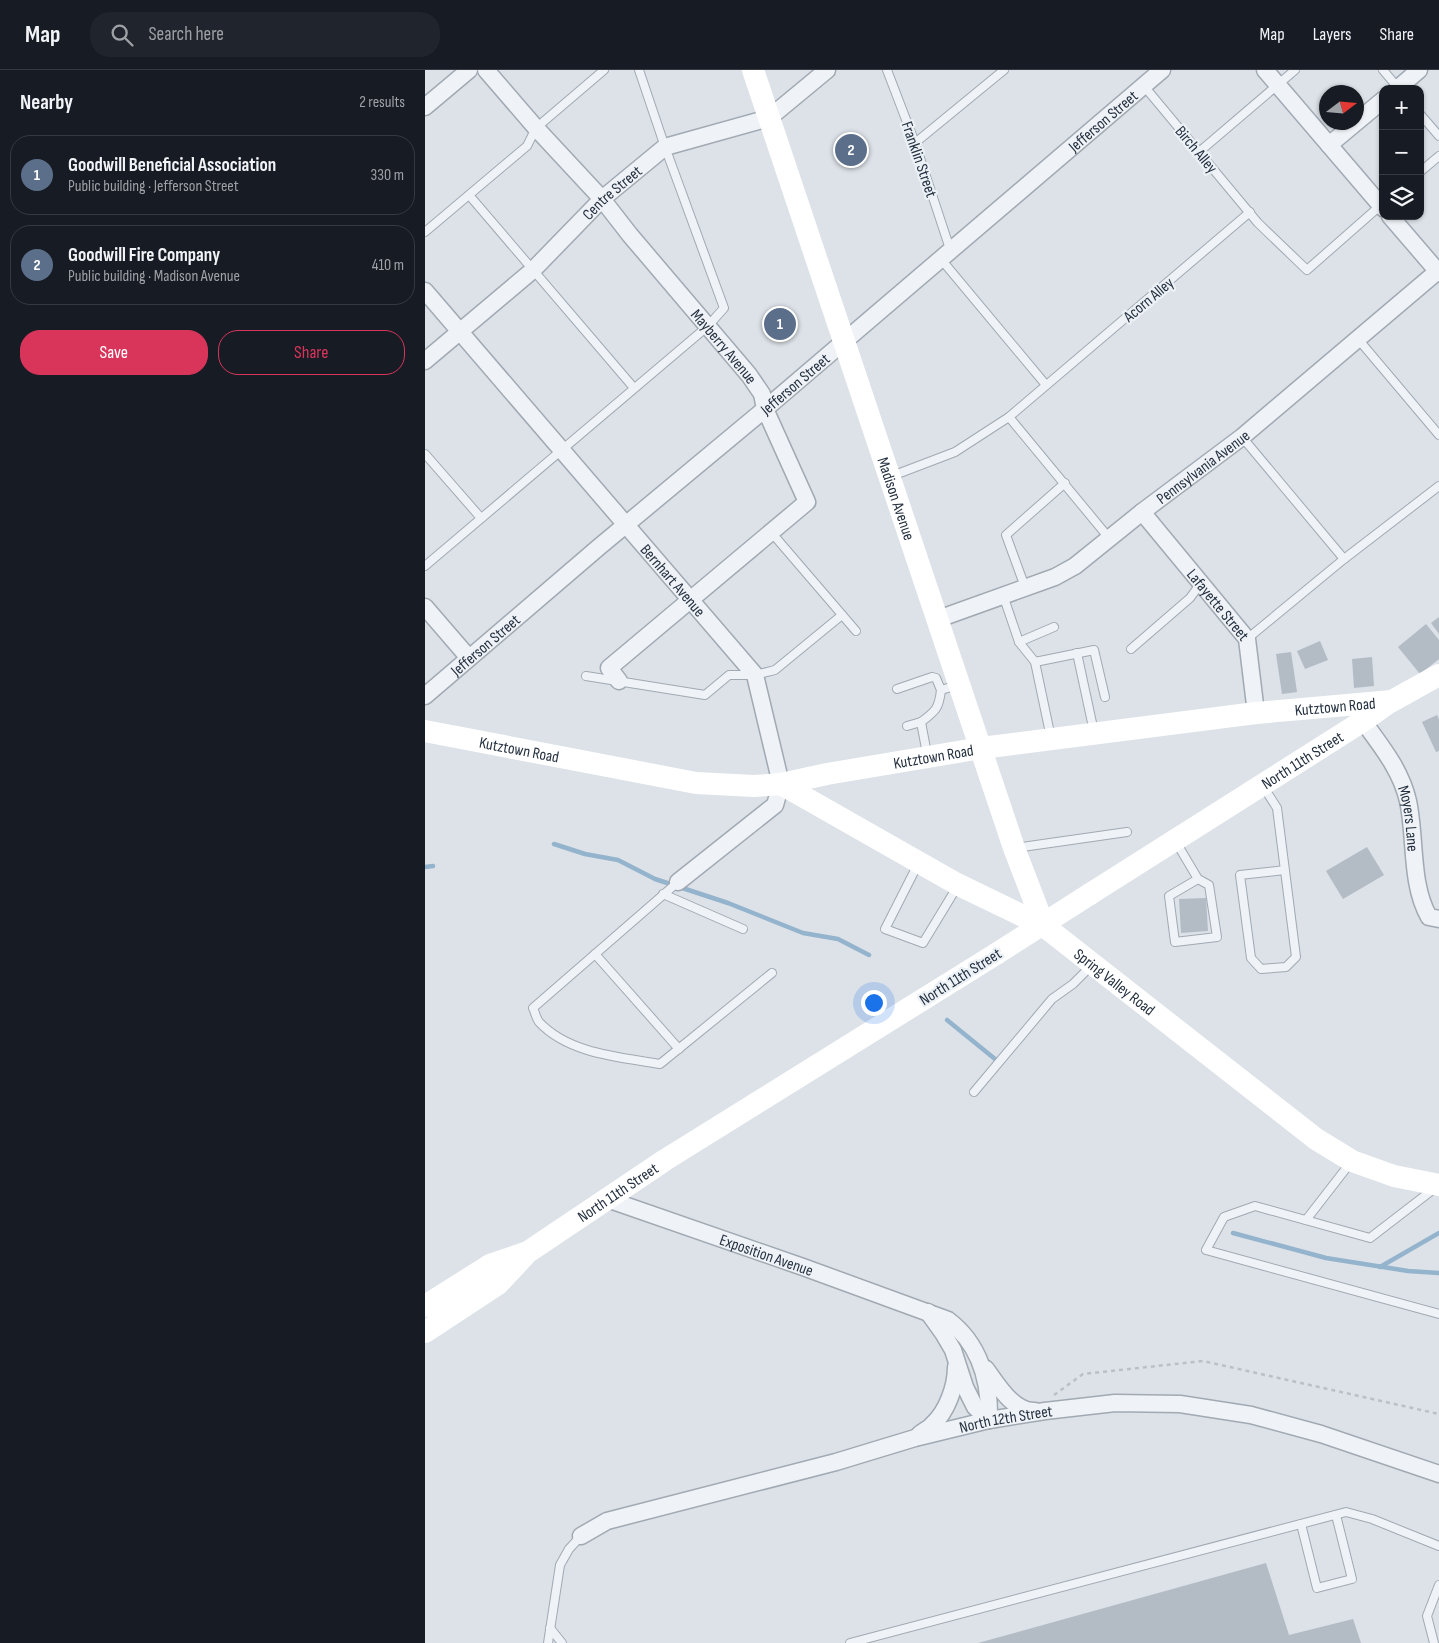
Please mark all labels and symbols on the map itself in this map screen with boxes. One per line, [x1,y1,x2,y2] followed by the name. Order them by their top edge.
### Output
[1319,85,1364,130] north arrow
[1064,87,1142,157] street label: Jefferson Street
[897,119,940,200] street label: Franklin Street
[1171,123,1221,177] street label: Birch Alley
[835,131,867,169] pin: 2
[579,162,646,224] street label: Centre Street
[1119,274,1178,327] street label: Acorn Alley
[764,305,796,343] pin: 1
[686,306,760,388] street label: Mayberry Avenue
[756,350,834,420] street label: Jefferson Street
[1153,427,1254,509] street label: Pennsylvania Avenue
[873,455,918,543] street label: Madison Avenue
[636,541,709,621] street label: Bernhart Avenue
[1182,566,1253,645] street label: Lafayette Street
[447,611,525,681] street label: Jefferson Street
[1294,694,1376,721] street label: Kutztown Road
[1258,728,1347,794] street label: North 11th Street
[477,734,561,768] street label: Kutztown Road
[892,741,975,774] street label: Kutztown Road
[1393,783,1422,852] street label: Moyers Lane
[916,945,1005,1010] street label: North 11th Street
[1070,945,1158,1020] street label: Spring Valley Road
[861,990,887,1016] your location
[574,1159,662,1227] street label: North 11th Street
[717,1231,816,1281] street label: Exposition Avenue
[958,1402,1054,1438] street label: North 12th Street

